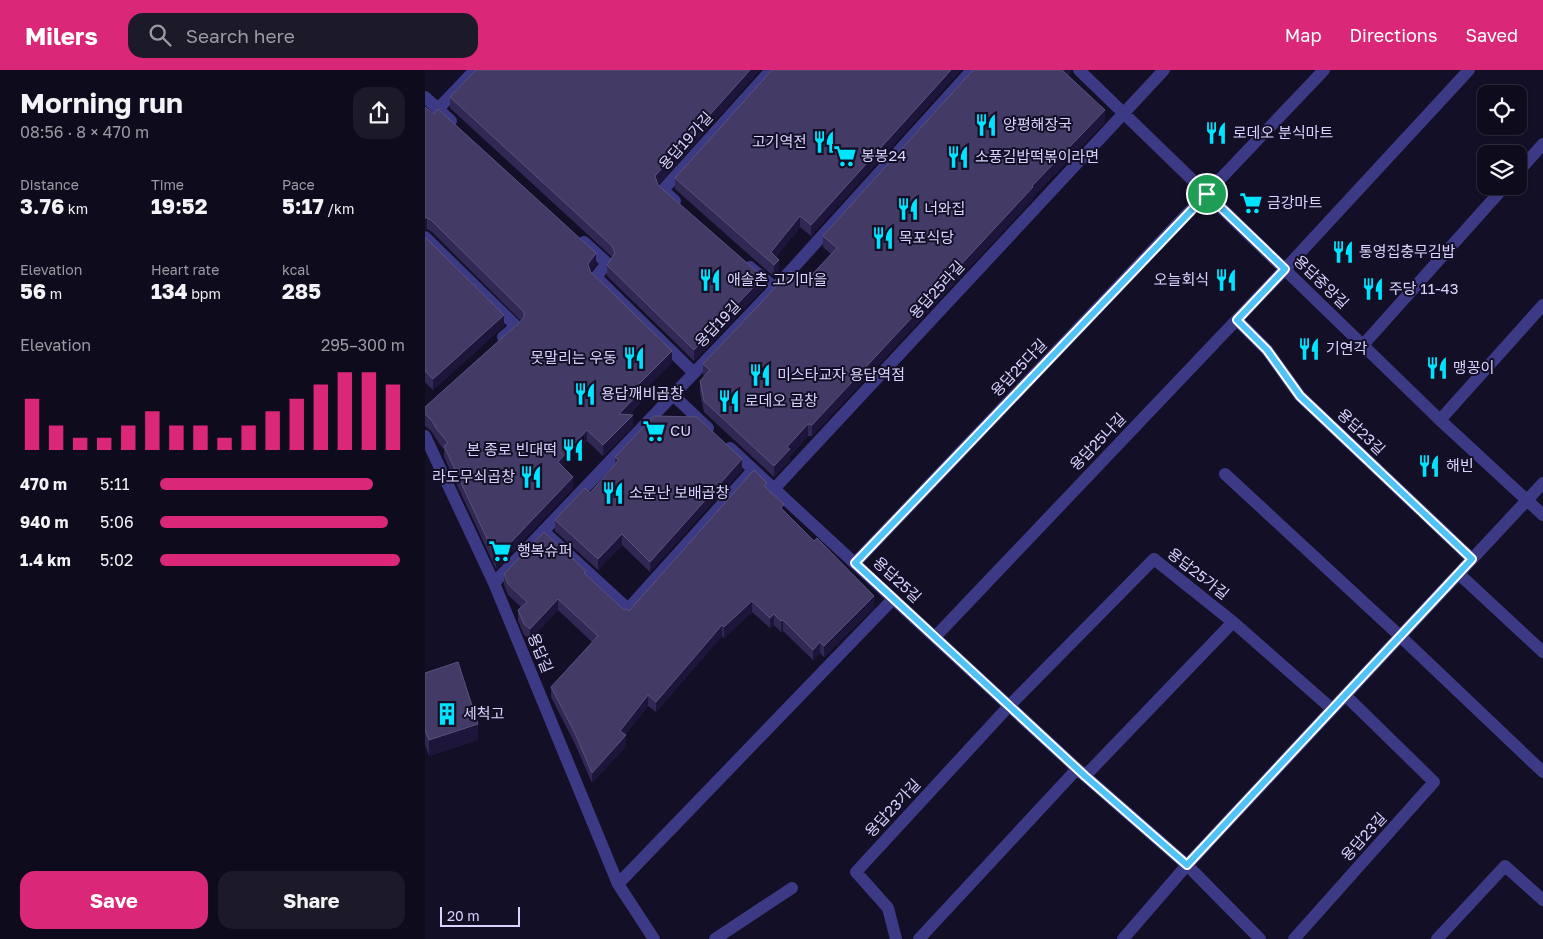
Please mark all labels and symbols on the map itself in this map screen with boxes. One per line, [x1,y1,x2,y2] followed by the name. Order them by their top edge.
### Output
[655,108,716,173] street label: 용답19가길
[973,112,999,138] restaurant icon: 양평해장국
[1003,115,1072,133] place label: 양평해장국
[1203,120,1229,146] restaurant icon: 로데오 분식마트
[1233,123,1334,141] place label: 로데오 분식마트
[811,129,837,155] restaurant icon: 고기역전
[752,132,807,150] place label: 고기역전
[832,143,858,169] supermarket icon: 봉봉24
[945,144,971,170] restaurant icon: 소풍김밥떡볶이라면
[861,146,906,164] place label: 봉봉24
[975,147,1099,165] place label: 소풍김밥떡볶이라면
[1186,173,1228,215] pin
[1238,190,1264,216] supermarket icon: 금강마트
[1267,193,1322,211] place label: 금강마트
[895,196,921,222] restaurant icon: 너와집
[924,199,965,217] place label: 너와집
[870,225,896,251] restaurant icon: 목포식당
[899,228,954,246] place label: 목포식당
[1330,239,1356,265] restaurant icon: 통영집충무김밥
[1359,242,1456,260] place label: 통영집충무김밥
[1291,251,1353,312] street label: 용답중앙길
[905,257,968,322] street label: 용답25라길
[697,267,723,293] restaurant icon: 애솔촌 고기마을
[1213,267,1239,293] restaurant icon: 오늘회식
[727,270,827,288] place label: 애솔촌 고기마을
[1154,270,1209,288] place label: 오늘회식
[1360,276,1386,302] restaurant icon: 주당 11-43
[1389,279,1459,297] place label: 주당 11-43
[691,296,744,350] street label: 용답19길
[987,335,1050,400] street label: 용답25다길
[1296,336,1322,362] restaurant icon: 기연각
[1326,339,1368,357] place label: 기연각
[621,345,647,371] restaurant icon: 못말리는 우동
[530,348,617,366] place label: 못말리는 우동
[1424,355,1450,381] restaurant icon: 맹꽁이
[1453,358,1494,376] place label: 맹꽁이
[747,362,773,388] restaurant icon: 미스타교자 용답역점
[777,365,905,383] place label: 미스타교자 용답역점
[572,381,598,407] restaurant icon: 용답깨비곱창
[601,384,684,402] place label: 용답깨비곱창
[716,388,742,414] restaurant icon: 로데오 곱창
[745,391,818,409] place label: 로데오 곱창
[1334,404,1389,458] street label: 용답23길
[1066,409,1129,474] street label: 용답25나길
[641,418,667,444] supermarket icon: CU
[670,421,691,439] place label: CU
[560,437,586,463] restaurant icon: 본 종로 빈대떡
[467,440,557,458] place label: 본 종로 빈대떡
[1416,453,1442,479] restaurant icon: 해빈
[1446,456,1474,474] place label: 해빈
[518,464,544,490] restaurant icon: 라도무쇠곱창
[432,467,515,485] place label: 라도무쇠곱창
[600,480,626,506] restaurant icon: 소문난 보배곱창
[629,483,730,501] place label: 소문난 보배곱창
[487,538,513,564] supermarket icon: 행복슈퍼
[517,541,572,559] place label: 행복슈퍼
[1164,544,1233,603] street label: 용답25가길
[870,553,925,606] street label: 용답25길
[525,630,557,675] street label: 용답길
[434,701,460,727] building icon: 세척고
[463,704,505,722] place label: 세척고
[861,775,924,840] street label: 용답23가길
[1337,808,1390,864] street label: 용답23길
[440,904,520,927] scale bar

